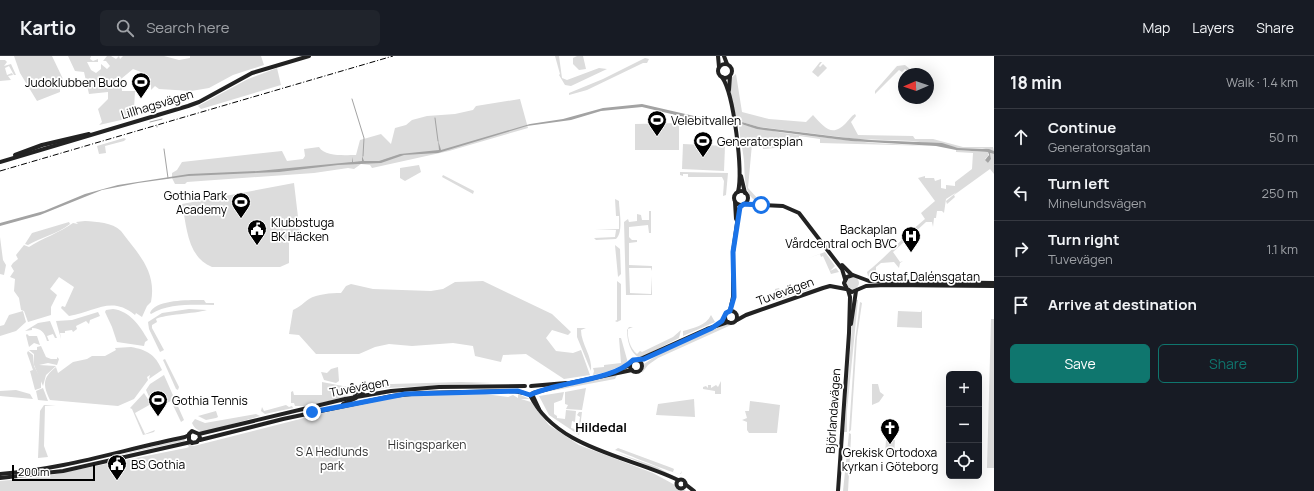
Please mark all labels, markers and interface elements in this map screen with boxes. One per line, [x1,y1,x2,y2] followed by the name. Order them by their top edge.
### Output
[100,10,380,46] search box
[20,15,76,41] text: Kartio
[114,17,136,39] icon: search
[146,17,230,38] text: Search here
[1142,18,1170,37] text: Map
[1192,18,1234,37] text: Layers
[1256,18,1294,37] text: Share
[898,68,934,104] north arrow
[130,71,152,99] sports icon: Judoklubben Budo
[1010,71,1062,94] text: 18 min
[1226,73,1298,91] text: Walk · 1.4 km
[25,74,127,91] place label: Judoklubben Budo
[119,85,195,123] street label: Lillhagsvägen
[646,109,668,137] sports icon: Velebitvallen
[671,112,741,129] place label: Velebitvallen
[1048,117,1116,138] text: Continue
[1010,126,1032,148] icon: ahead
[1269,128,1298,146] text: 50 m
[692,130,714,158] sports icon: Generatorsplan
[717,133,803,150] place label: Generatorsplan
[1048,138,1150,156] text: Generatorsgatan
[1048,173,1110,194] text: Turn left
[1010,182,1032,204] icon: left
[1262,184,1298,202] text: 250 m
[164,187,228,218] place label: Gothia Park Academy
[230,191,252,219] sports icon: Gothia Park Academy
[1048,194,1146,212] text: Minelundsvägen
[752,196,770,214] route start
[271,214,334,245] place label: Klubbstuga BK Häcken
[246,218,268,246] public building icon: Klubbstuga BK Häcken
[785,221,897,252] place label: Backaplan Vårdcentral och BVC
[900,225,922,253] hospital icon: Backaplan Vårdcentral och BVC
[1048,229,1119,250] text: Turn right
[1010,238,1032,260] icon: right
[1267,240,1298,258] text: 1.1 km
[1048,250,1113,268] text: Tuvevägen
[870,268,980,285] street label: Gustaf Dalénsgatan
[754,273,816,309] street label: Tuvevägen
[1010,294,1032,316] icon: arrive
[1048,294,1197,315] text: Arrive at destination
[1010,344,1150,383] button: Save
[1158,344,1298,383] button: Share
[822,368,844,454] street label: Björlandavägen
[946,371,982,479] map controls
[946,371,982,407] button: +
[328,373,390,401] street label: Tuvevägen
[147,389,169,417] sports icon: Gothia Tennis
[172,392,248,409] place label: Gothia Tennis
[303,403,321,421] route end
[946,407,982,443] button: −
[879,417,901,445] church icon: Grekisk Ortodoxa kyrkan i Göteborg
[575,418,627,436] district label: Hildedal
[388,436,466,453] park label: Hisingsparken
[296,443,368,474] park label: S A Hedlunds park
[946,443,982,479] button: locate
[842,444,938,475] place label: Grekisk Ortodoxa kyrkan i Göteborg
[106,453,128,481] public building icon: BS Gothia
[131,456,185,473] place label: BS Gothia
[12,463,95,482] scale bar
[18,464,49,479] text: 200 m

